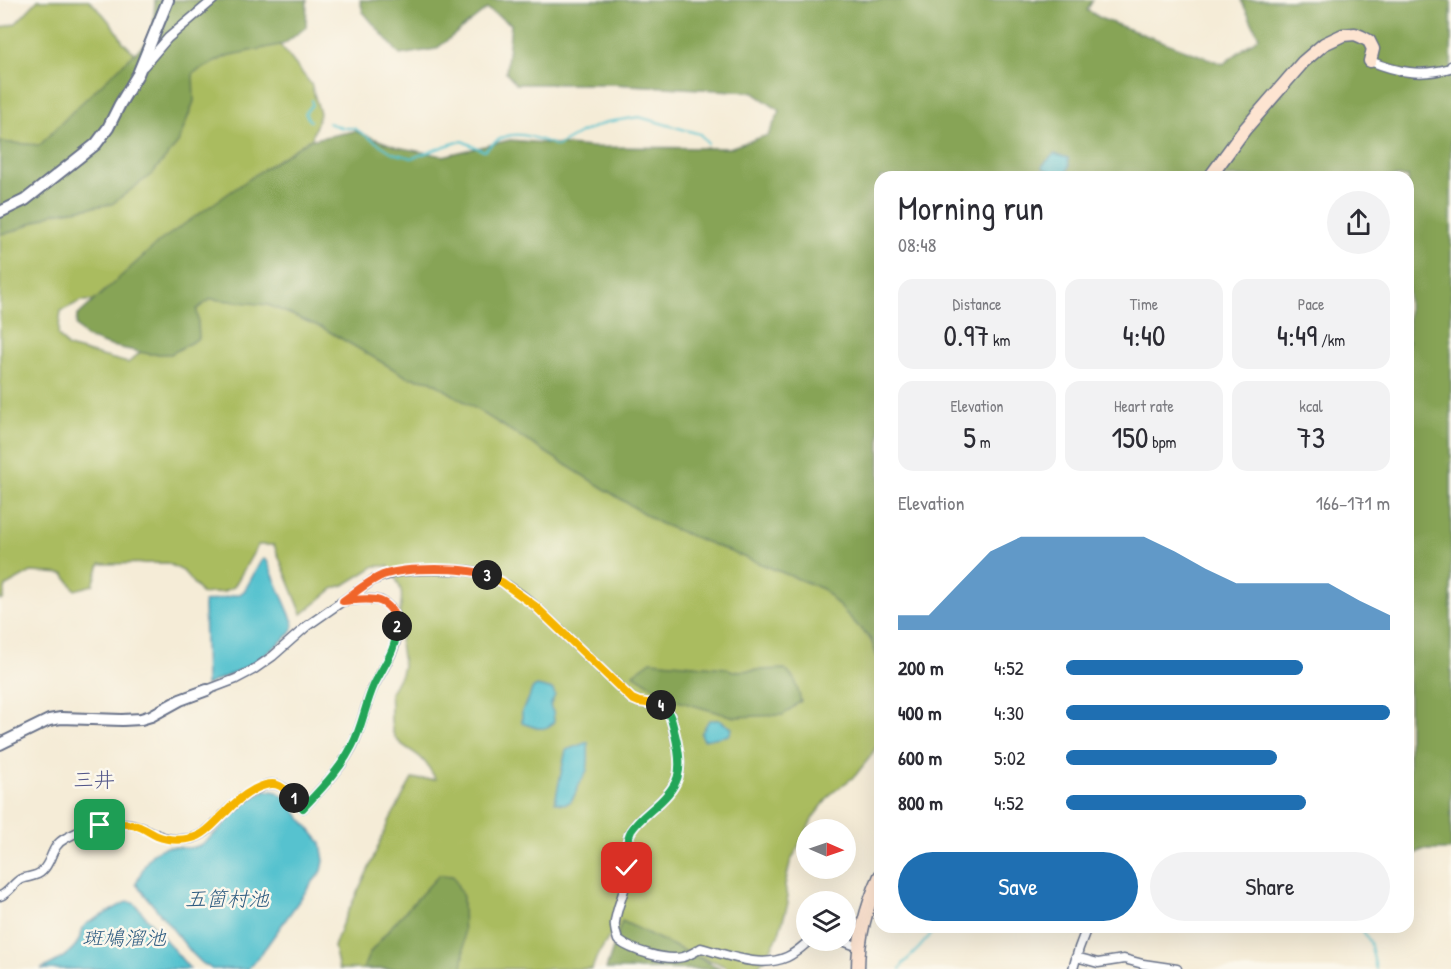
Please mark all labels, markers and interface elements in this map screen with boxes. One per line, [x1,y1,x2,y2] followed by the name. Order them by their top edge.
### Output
[898,186,1044,230] text: Morning run
[1327,191,1390,254] button: share
[898,231,936,258] text: 08:48
[953,293,1001,315] text: Distance
[1130,293,1158,315] text: Time
[1298,293,1324,315] text: Pace
[944,315,989,355] text: 0.97
[1123,315,1165,355] text: 4:40
[1277,315,1317,355] text: 4:49
[989,329,1010,351] text: km
[1317,329,1345,351] text: /km
[950,395,1004,417] text: Elevation
[1114,395,1174,417] text: Heart rate
[1299,395,1323,417] text: kcal
[963,417,976,457] text: 5
[1111,417,1149,457] text: 150
[1297,417,1325,457] text: 73
[976,431,991,453] text: m
[1149,431,1177,453] text: bpm
[898,489,964,516] text: Elevation
[1316,489,1390,516] text: 166–171 m
[472,560,502,590] pin: 3
[483,564,491,586] text: 3
[382,611,412,641] pin: 2
[393,615,401,637] text: 2
[898,654,943,681] text: 200 m
[994,654,1024,681] text: 4:52
[646,690,676,720] pin: 4
[658,694,664,716] text: 4
[898,699,942,726] text: 400 m
[994,699,1024,726] text: 4:30
[898,744,942,771] text: 600 m
[994,744,1025,771] text: 5:02
[73,765,115,794] district label: 三井
[279,783,309,813] pin: 1
[291,787,297,809] text: 1
[898,789,943,816] text: 800 m
[994,789,1024,816] text: 4:52
[74,799,125,850] pin
[83,808,116,841] icon: arrive
[796,819,856,879] north arrow
[796,819,856,951] map controls
[601,842,652,893] pin
[610,851,643,884] icon: check
[898,852,1138,921] button: Save
[1150,852,1390,921] button: Share
[185,884,270,913] water label: 五箇村池
[796,891,856,951] button: layers
[82,923,167,952] water label: 斑鳩溜池

